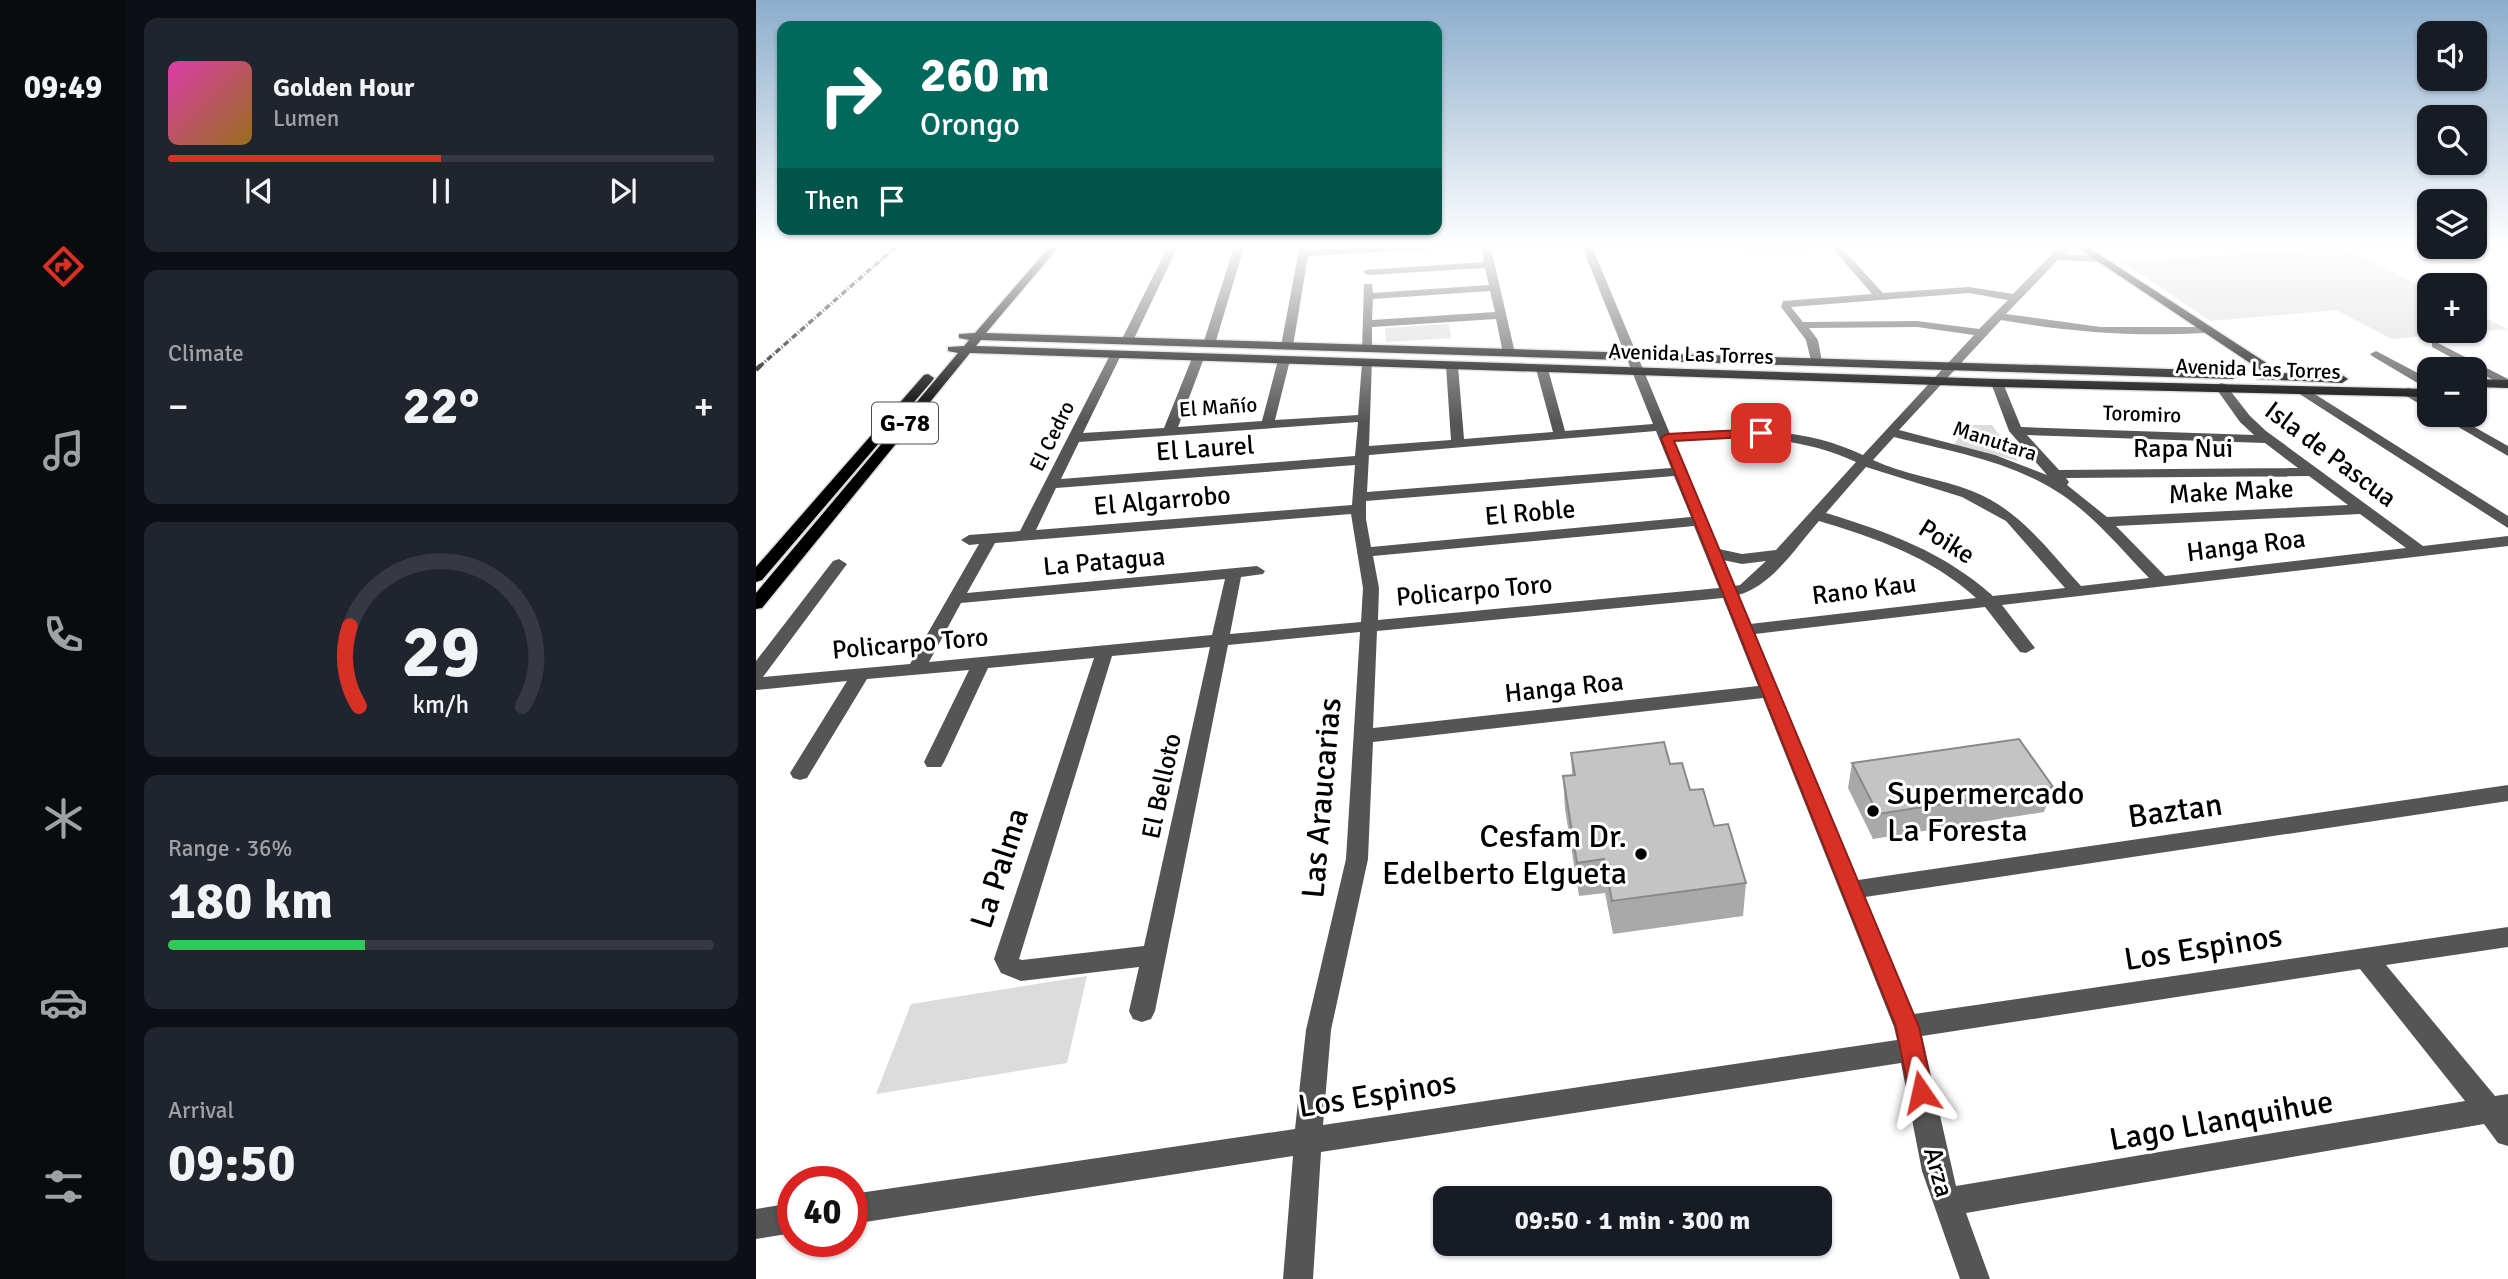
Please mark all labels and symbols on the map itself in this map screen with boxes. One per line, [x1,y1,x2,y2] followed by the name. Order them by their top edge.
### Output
[1608,338,1774,370] street label: Avenida Las Torres
[2175,353,2341,385] street label: Avenida Las Torres
[1178,391,1258,423] street label: El Mañío
[2258,395,2403,515] street label: Isla de Pascua
[1024,397,1080,475] street label: El Cedro
[2102,400,2182,428] street label: Toromiro
[872,402,938,444] road number: G-78
[1731,403,1791,463] pin
[1950,415,2040,467] street label: Manutara
[1155,430,1255,468] street label: El Laurel
[2133,433,2233,465] street label: Rapa Nui
[2168,473,2294,511] street label: Make Make
[1092,479,1232,523] street label: El Algarrobo
[1483,493,1577,533] street label: El Roble
[1912,512,1980,571] street label: Poike
[2185,523,2307,569] street label: Hanga Roa
[1042,541,1167,583] street label: La Patagua
[1395,568,1554,614] street label: Policarpo Toro
[1810,568,1918,612] street label: Rano Kau
[831,621,990,667] street label: Policarpo Toro
[1503,666,1625,710] street label: Hanga Roa
[1293,696,1350,900] street label: Las Araucarias
[1135,730,1189,842] street label: El Belloto
[1887,774,2085,850] place label: Supermercado La Foresta
[2125,785,2225,836] street label: Baztan
[962,803,1037,933] street label: La Palma
[1865,803,1881,819] marker: Supermercado La Foresta
[1382,817,1627,893] place label: Cesfam Dr. Edelberto Elgueta
[1633,846,1649,862] marker: Cesfam Dr. Edelberto Elgueta
[2121,916,2285,979] street label: Los Espinos
[1884,1055,1958,1129] position arrow
[1295,1063,1459,1126] street label: Los Espinos
[2106,1082,2336,1159] street label: Lago Llanquihue
[1916,1144,1960,1201] street label: Arza
[777,1166,868,1257] speed limit sign: 40

